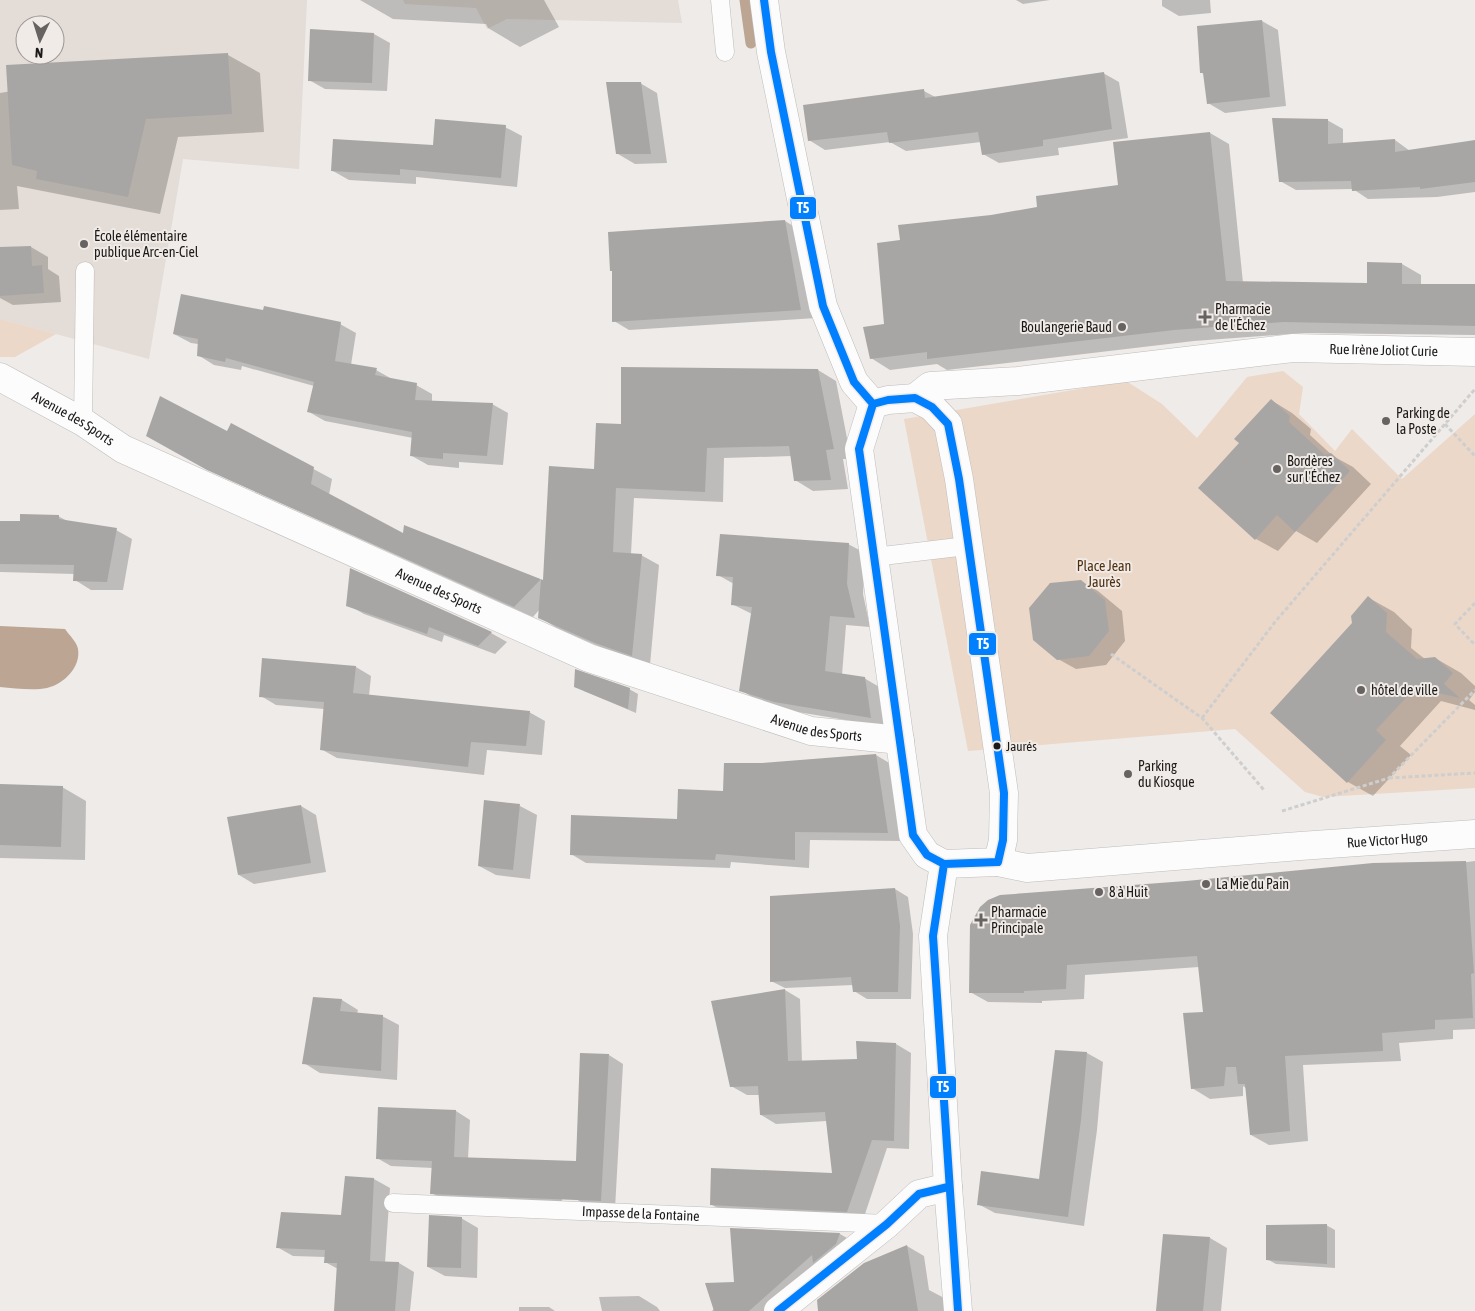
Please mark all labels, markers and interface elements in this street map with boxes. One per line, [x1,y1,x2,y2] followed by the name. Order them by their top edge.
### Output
[15,15,65,65] north arrow
[34,45,44,61] text: N
[789,196,817,220] line badge: T5
[797,200,810,216] text: T5
[94,228,199,260] place label: École élémentaire publique Arc-en-Ciel
[78,238,90,250] marker: École élémentaire publique Arc-en-Ciel
[1215,301,1271,333] place label: Pharmacie de l'Échez
[1199,311,1211,323] marker: Pharmacie de l'Échez
[1021,319,1112,335] place label: Boulangerie Baud
[1116,321,1128,333] marker: Boulangerie Baud
[1329,341,1438,359] street label: Rue Irène Joliot Curie
[29,388,117,449] street label: Avenue des Sports
[1396,405,1450,437] place label: Parking de la Poste
[1380,415,1392,427] marker: Parking de la Poste
[1287,453,1340,485] place label: Bordères sur l'Échez
[1271,463,1283,475] marker: Bordères sur l'Échez
[1077,558,1131,590] park label: Place Jean Jaurès
[393,564,485,617] street label: Avenue des Sports
[968,632,997,656] line badge: T5
[977,636,990,652] text: T5
[1371,682,1438,698] place label: hôtel de ville
[1355,684,1367,696] marker: hôtel de ville
[769,710,863,744] street label: Avenue des Sports
[1006,739,1037,754] place label: Jaurés
[992,741,1002,751] marker: Jaurés
[1138,758,1195,790] place label: Parking du Kiosque
[1122,768,1134,780] marker: Parking du Kiosque
[1346,829,1428,851] street label: Rue Victor Hugo
[1216,876,1289,892] place label: La Mie du Pain
[1200,878,1212,890] marker: La Mie du Pain
[1109,884,1148,900] place label: 8 à Huit
[1093,886,1105,898] marker: 8 à Huit
[991,904,1047,936] place label: Pharmacie Principale
[975,914,987,926] marker: Pharmacie Principale
[929,1075,957,1099] line badge: T5
[937,1079,950,1095] text: T5
[582,1203,700,1224] street label: Impasse de la Fontaine

